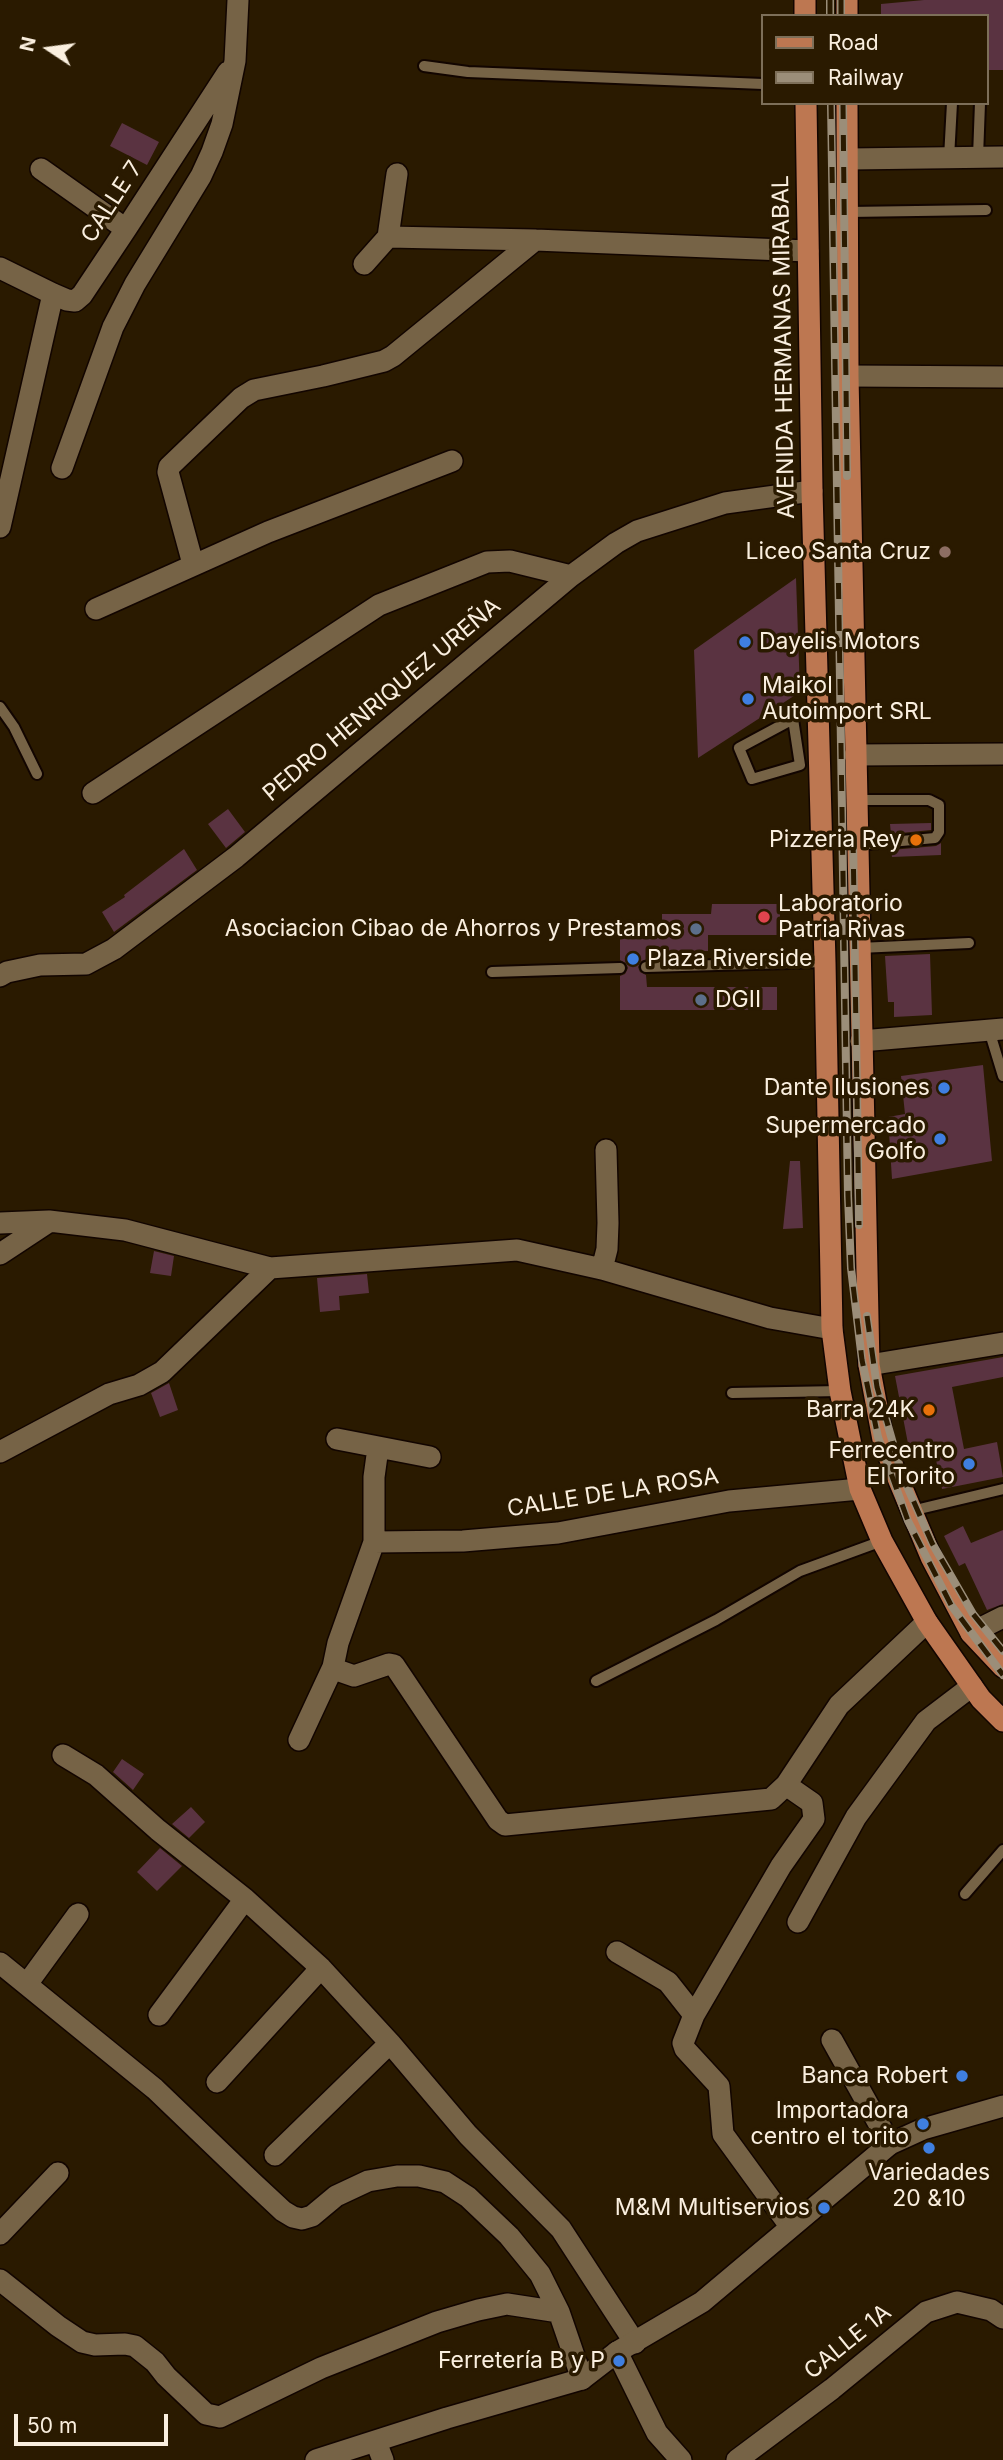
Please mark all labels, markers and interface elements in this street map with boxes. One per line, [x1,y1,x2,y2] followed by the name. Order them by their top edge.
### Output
[14,14,84,84] north arrow
[762,14,989,105] legend
[828,30,879,55] text: Road
[15,35,41,54] text: N
[828,65,904,90] text: Railway
[75,156,149,248] street label: CALLE 7
[767,175,801,519] street label: AVENIDA HERMANAS MIRABAL
[746,538,931,566] place label: Liceo Santa Cruz
[937,544,953,560] marker: Liceo Santa Cruz
[258,592,506,808] street label: PEDRO HENRIQUEZ UREÑA
[759,628,920,656] place label: Dayelis Motors
[737,634,753,650] marker: Dayelis Motors
[762,672,932,726] place label: Maikol Autoimport SRL
[740,691,756,707] marker: Maikol Autoimport SRL
[769,826,902,854] place label: Pizzeria Rey
[908,832,924,848] marker: Pizzeria Rey
[778,890,905,944] place label: Laboratorio Patria Rivas
[756,909,772,925] marker: Laboratorio Patria Rivas
[225,915,682,943] place label: Asociacion Cibao de Ahorros y Prestamos
[688,921,704,937] marker: Asociacion Cibao de Ahorros y Prestamos
[647,945,812,973] place label: Plaza Riverside
[625,951,641,967] marker: Plaza Riverside
[715,986,761,1014] place label: DGII
[693,992,709,1008] marker: DGII
[764,1074,930,1102] place label: Dante Ilusiones
[936,1080,952,1096] marker: Dante Ilusiones
[765,1112,926,1166] place label: Supermercado Golfo
[932,1131,948,1147] marker: Supermercado Golfo
[806,1396,915,1424] place label: Barra 24K
[921,1402,937,1418] marker: Barra 24K
[828,1437,955,1491] place label: Ferrecentro El Torito
[961,1456,977,1472] marker: Ferrecentro El Torito
[505,1463,721,1523] street label: CALLE DE LA ROSA
[801,2062,948,2090] place label: Banca Robert
[954,2068,970,2084] marker: Banca Robert
[751,2097,909,2151] place label: Importadora centro el torito
[915,2116,931,2132] marker: Importadora centro el torito
[921,2140,937,2156] marker: Variedades 20 &10
[868,2159,990,2213] place label: Variedades 20 &10
[615,2194,810,2222] place label: M&M Multiservios
[816,2200,832,2216] marker: M&M Multiservios
[799,2299,897,2385] street label: CALLE 1A
[438,2347,605,2375] place label: Ferretería B y P
[611,2353,627,2369] marker: Ferretería B y P
[18,2400,172,2444] scale bar
[27,2413,77,2438] text: 50 m

